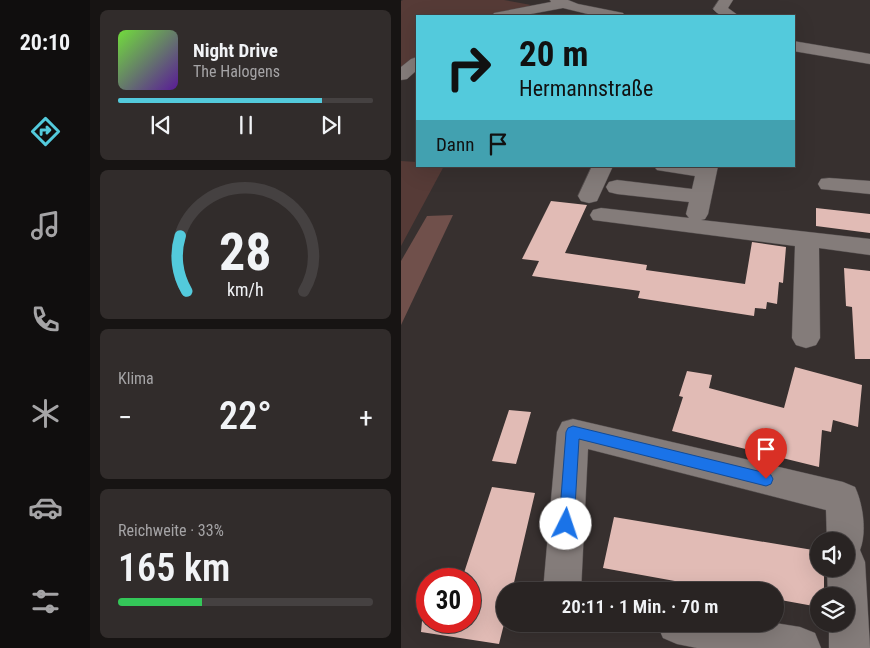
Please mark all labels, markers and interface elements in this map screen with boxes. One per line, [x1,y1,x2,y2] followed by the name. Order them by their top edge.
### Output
[20,30,70,55] text: 20:10
[519,34,588,75] text: 20 m
[436,35,501,100] icon: right
[193,39,278,62] text: Night Drive
[193,62,280,81] text: The Halogens
[519,76,653,101] text: Hermannstraße
[147,111,175,139] icon: previous
[232,111,260,139] icon: pause
[317,111,345,139] icon: next
[28,114,63,149] icon: directions
[484,130,512,158] icon: arrive
[436,133,474,156] text: Dann
[28,208,63,243] icon: music
[219,222,272,283] text: 28
[227,279,264,300] text: km/h
[28,302,63,337] icon: phone
[118,369,154,388] text: Klima
[219,394,272,438] text: 22°
[28,396,63,431] icon: climate
[118,401,132,434] text: −
[359,401,373,434] text: +
[745,428,787,479] pin
[752,435,780,463] icon: arrive
[28,490,63,525] icon: car
[539,497,591,549] position arrow
[118,521,224,540] text: Reichweite · 33%
[810,532,855,632] map controls
[810,532,855,577] button: sound
[118,546,230,590] text: 165 km
[416,568,481,633] speed limit sign: 30
[28,584,63,619] icon: filters
[810,587,855,632] button: layers
[562,595,718,618] text: 20:11 · 1 Min. · 70 m

